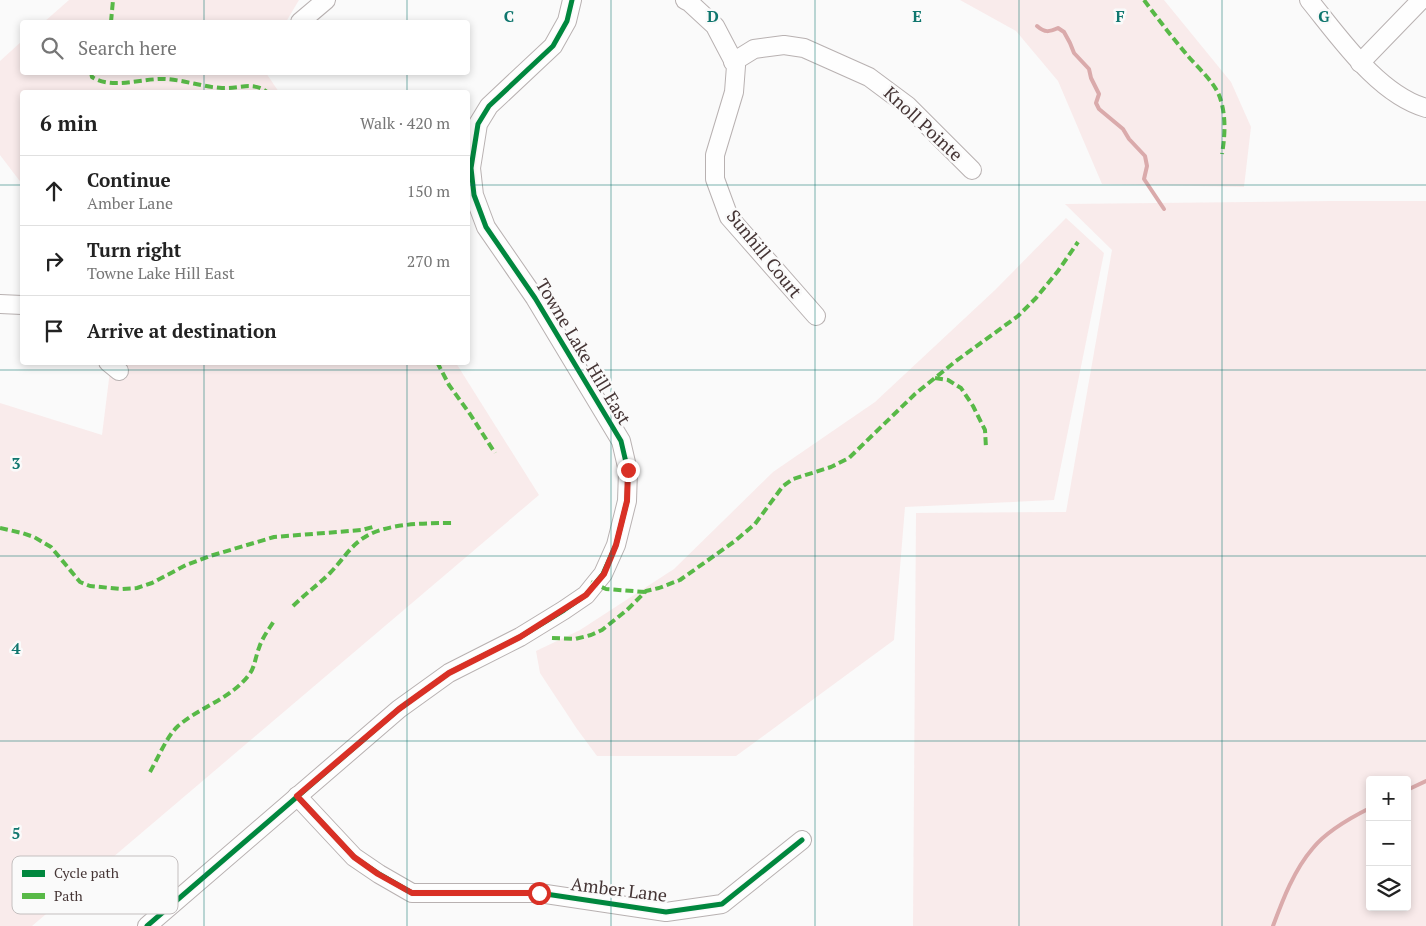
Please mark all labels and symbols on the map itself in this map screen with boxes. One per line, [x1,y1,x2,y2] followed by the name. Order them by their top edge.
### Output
[504,5,514,27] text: C
[707,5,719,27] text: D
[912,5,922,27] text: E
[1115,5,1125,27] text: F
[1318,5,1330,27] text: G
[879,81,968,166] street label: Knoll Pointe
[722,204,808,303] street label: Sunhill Court
[531,274,637,429] street label: Towne Lake Hill East
[11,452,21,474] text: 3
[617,459,640,482] route end
[11,637,21,659] text: 4
[11,822,21,844] text: 5
[12,856,178,914] legend
[54,863,119,882] text: Cycle path
[570,871,669,907] street label: Amber Lane
[528,882,551,905] route start
[54,886,83,905] text: Path

